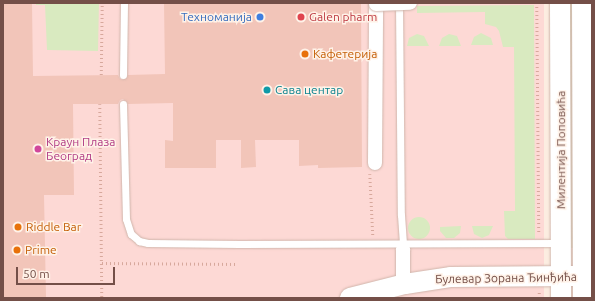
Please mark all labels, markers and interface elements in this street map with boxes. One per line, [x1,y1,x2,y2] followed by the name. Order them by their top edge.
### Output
[181,10,252,24] place label: Техноманија
[309,10,377,24] place label: Galen pharm
[255,12,265,22] marker: Техноманија
[296,12,306,22] marker: Galen pharm
[313,47,377,61] place label: Кафетерија
[300,49,310,59] marker: Кафетерија
[275,83,343,97] place label: Сава центар
[262,85,272,95] marker: Сава центар
[554,91,568,209] street label: Милентија Поповића
[46,135,115,163] place label: Краун Плаза Београд
[33,144,43,154] marker: Краун Плаза Београд
[26,220,81,234] place label: Riddle Bar
[13,222,23,232] marker: Riddle Bar
[25,243,57,257] place label: Prime
[12,245,22,255] marker: Prime
[18,259,117,285] scale bar
[23,267,50,280] text: 50 m
[435,270,577,286] street label: Булевар Зорана Ђинђића

